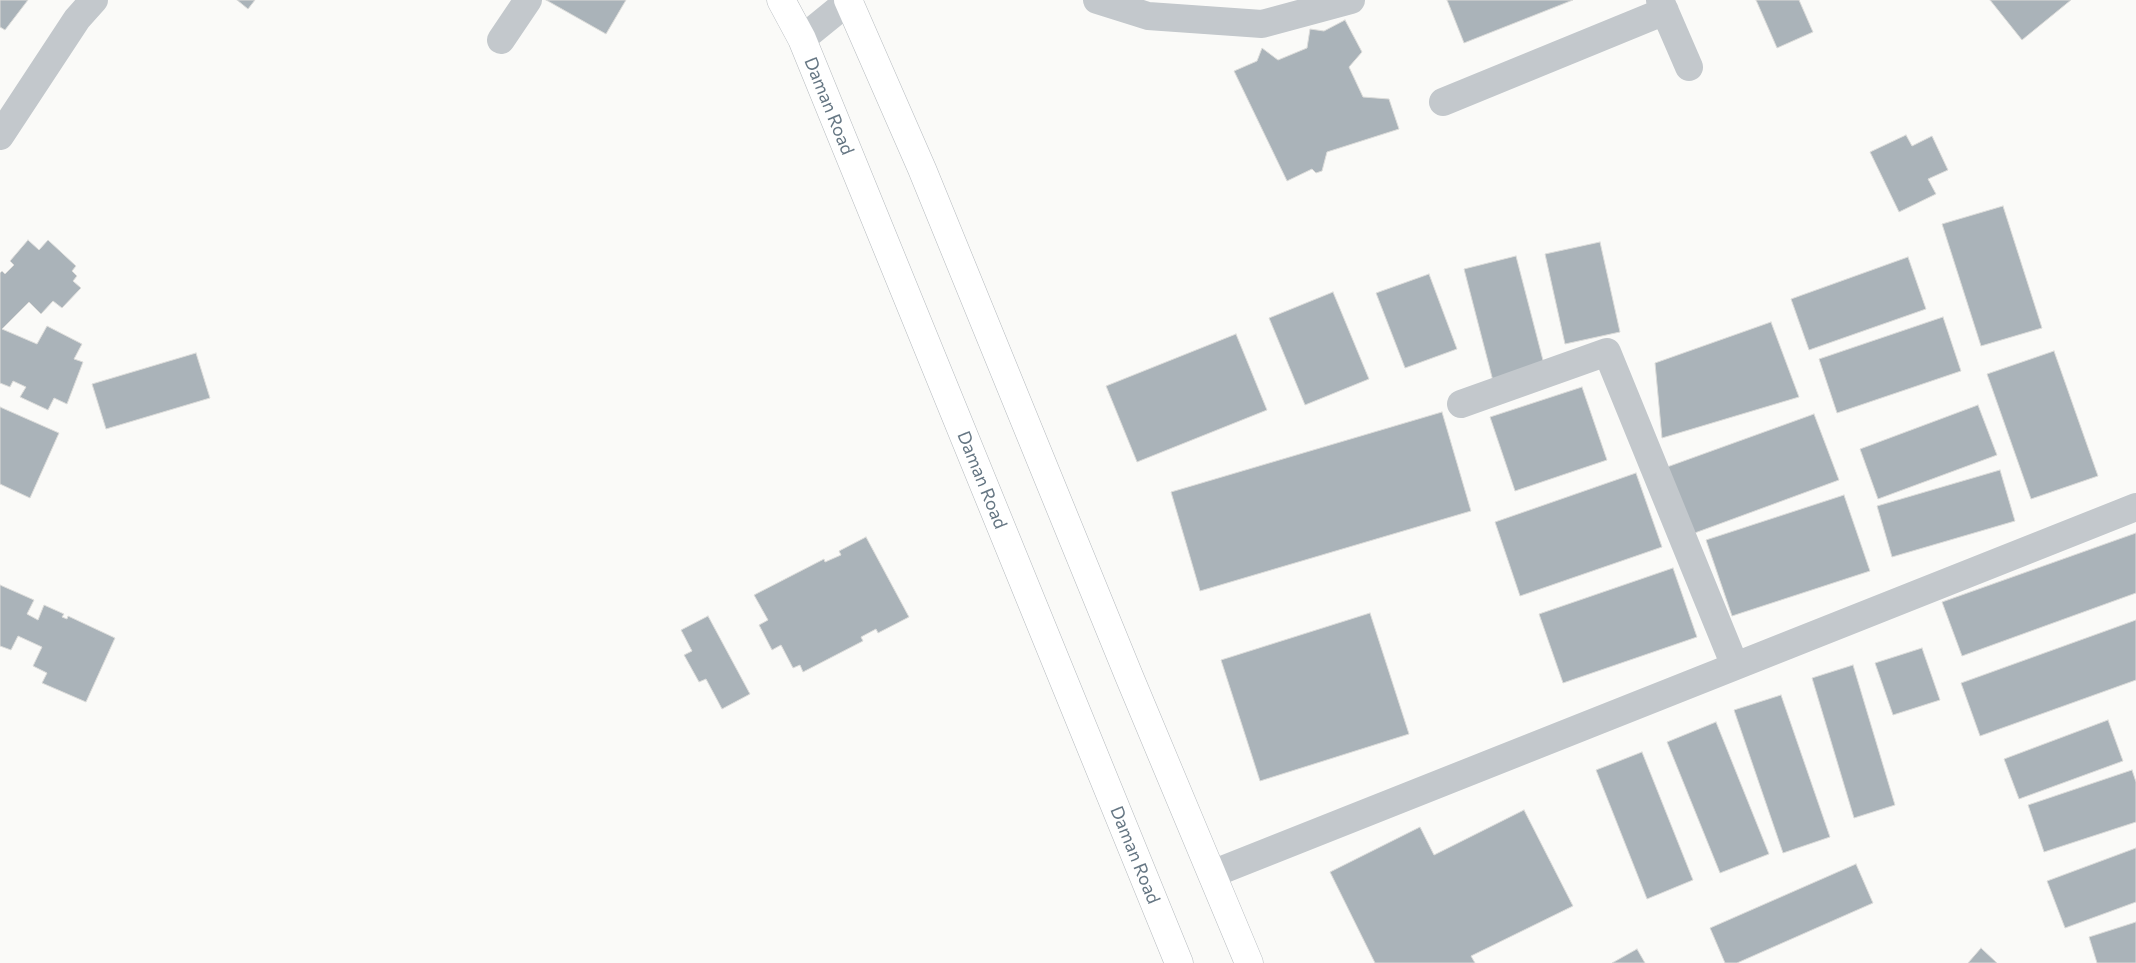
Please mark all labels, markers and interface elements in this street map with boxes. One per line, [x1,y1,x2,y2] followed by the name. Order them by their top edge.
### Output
[800,54,858,158] street label: Daman Road
[953,428,1011,532] street label: Daman Road
[1106,803,1164,907] street label: Daman Road

